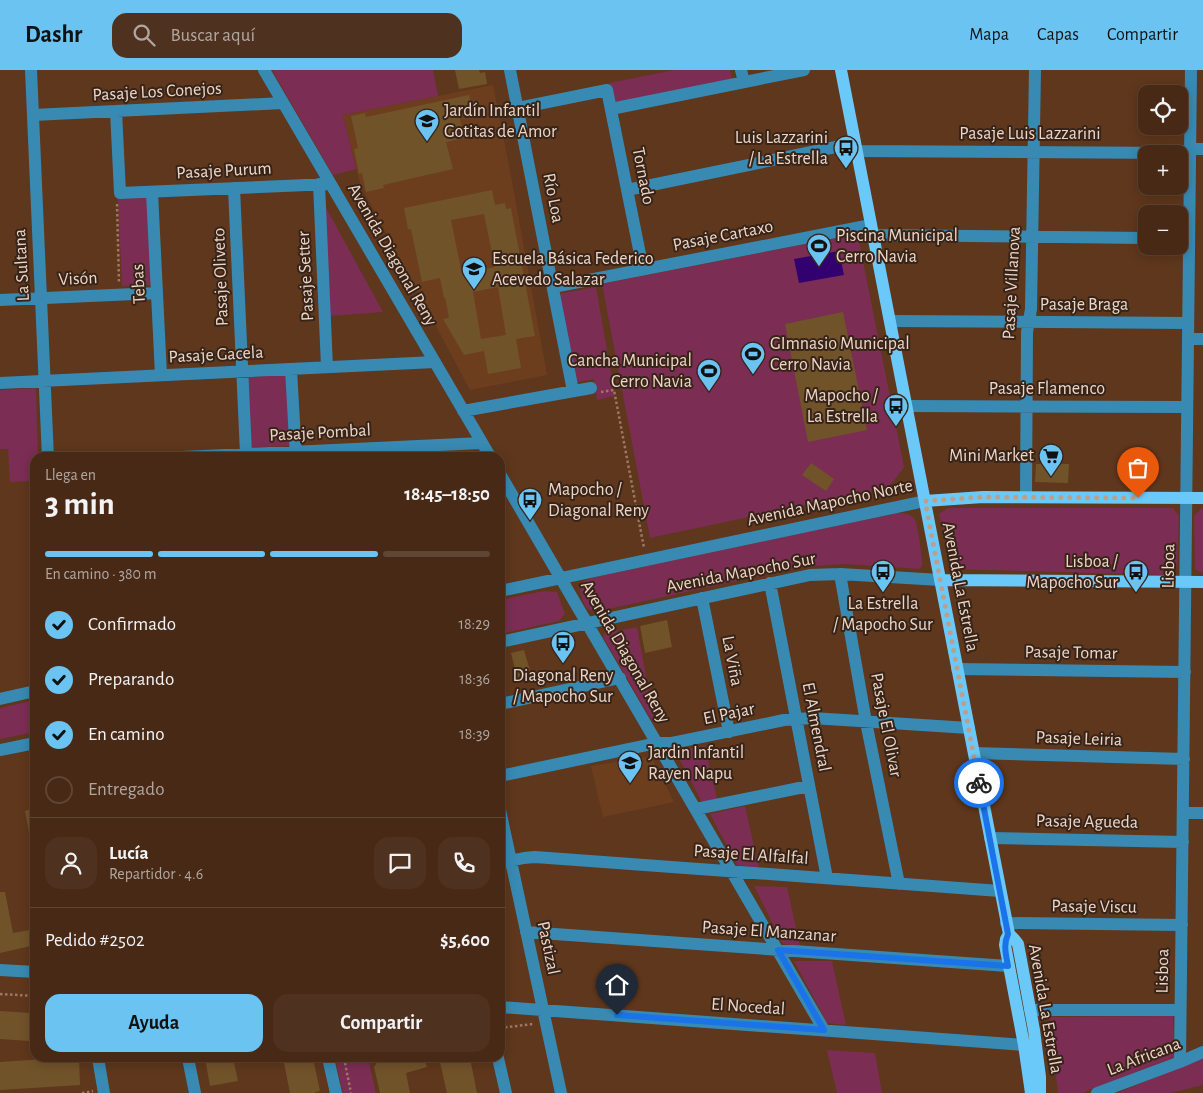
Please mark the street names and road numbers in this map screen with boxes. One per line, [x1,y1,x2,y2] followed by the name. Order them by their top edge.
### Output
[92,80,222,104] street label: Pasaje Los Conejos
[959,125,1101,143] street label: Pasaje Luis Lazzarini
[629,146,657,206] street label: Tornado
[176,160,272,182] street label: Pasaje Purum
[539,171,567,225] street label: Río Loa
[344,181,440,329] street label: Avenida Diagonal Reny
[671,217,775,255] street label: Pasaje Cartaxo
[1000,226,1024,340] street label: Pasaje Villanova
[210,227,232,327] street label: Pasaje Oliveto
[11,228,33,302] street label: La Sultana
[295,230,317,321] street label: Pasaje Setter
[129,263,149,305] street label: Tebas
[58,269,98,289] street label: Visón
[1040,296,1128,314] street label: Pasaje Braga
[168,344,264,366] street label: Pasaje Gacela
[989,380,1105,398] street label: Pasaje Flamenco
[269,421,371,445] street label: Pasaje Pombal
[746,477,914,529] street label: Avenida Mapocho Norte
[939,521,981,653] street label: Avenida La Estrella
[1160,543,1178,589] street label: Lisboa
[665,550,817,596] street label: Avenida Mapocho Sur
[577,578,673,726] street label: Avenida Diagonal Reny
[718,634,746,688] street label: La Viña
[1024,643,1118,663] street label: Pasaje Tomar
[867,671,905,779] street label: Pasaje El Olivar
[799,681,833,773] street label: El Almendral
[702,700,756,728] street label: El Pajar
[1035,728,1123,750] street label: Pasaje Leiria
[1036,812,1138,832] street label: Pasaje Agueda
[693,842,809,868] street label: Pasaje El Alfalfal
[1051,897,1137,917] street label: Pasaje Viscu
[701,918,837,946] street label: Pasaje El Manzanar
[534,920,562,976] street label: Pastizal
[1025,943,1065,1075] street label: Avenida La Estrella
[1154,948,1172,994] street label: Lisboa
[710,995,786,1019] street label: El Nocedal
[1105,1035,1183,1079] street label: La Africana

